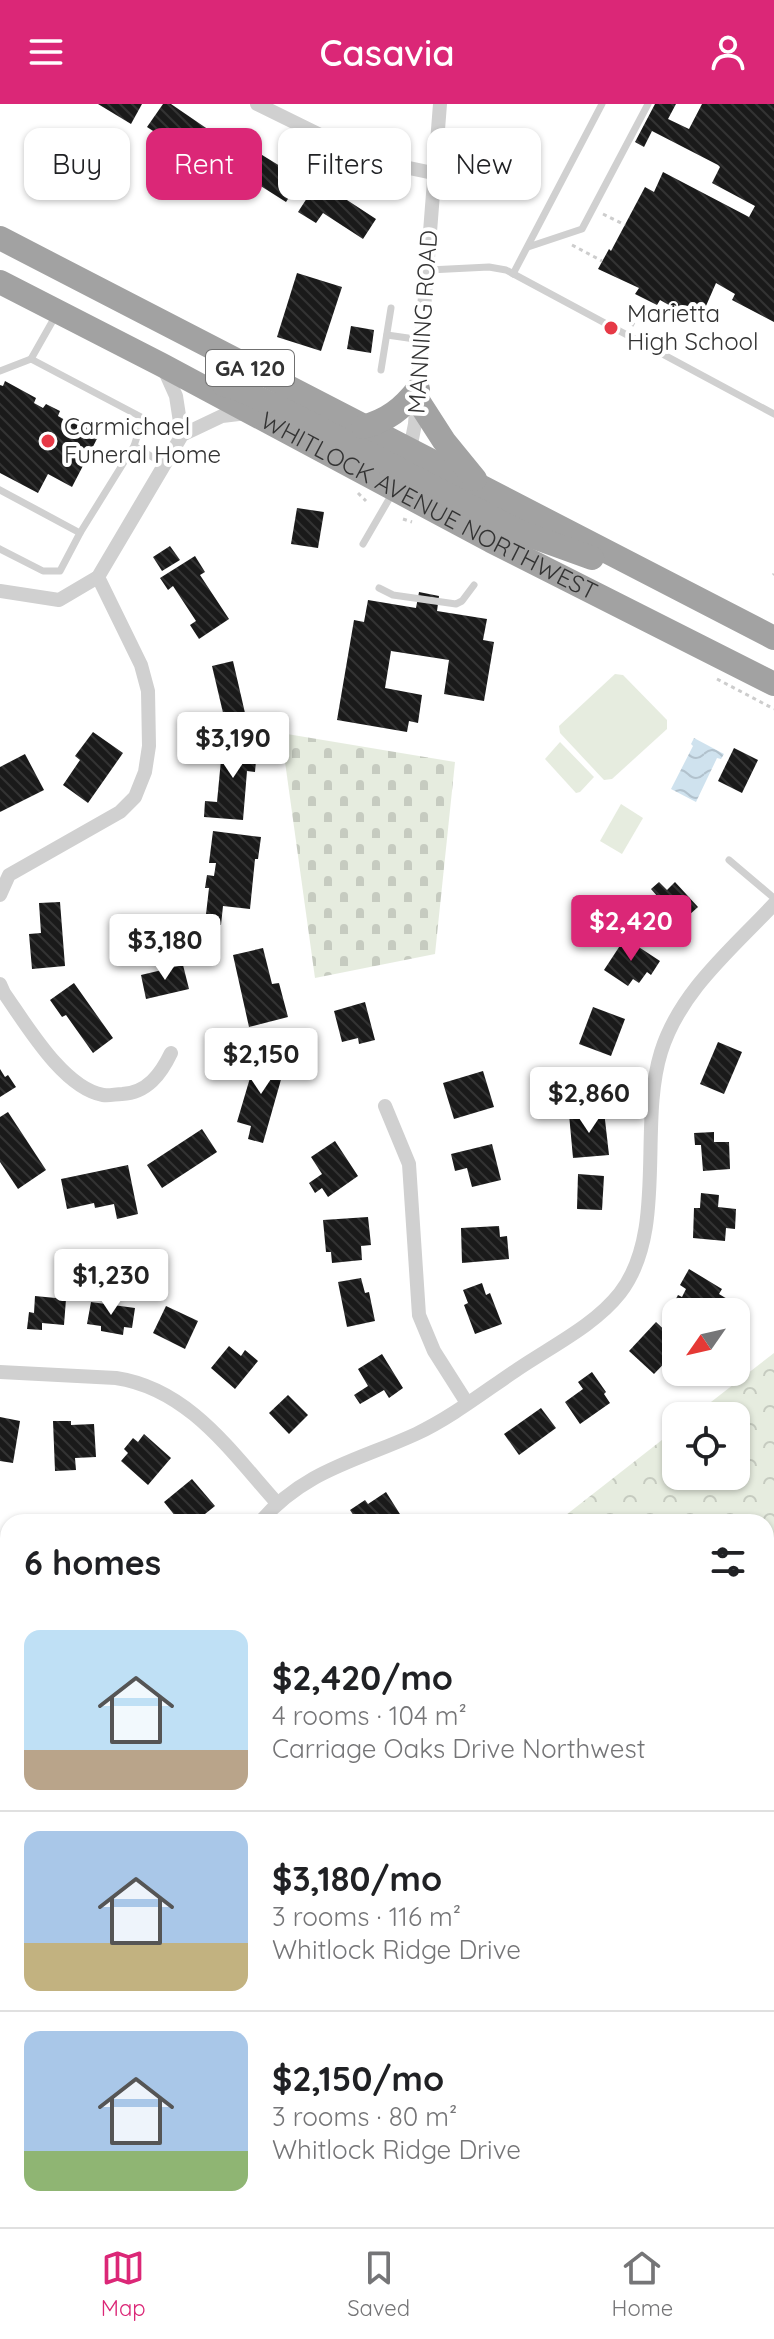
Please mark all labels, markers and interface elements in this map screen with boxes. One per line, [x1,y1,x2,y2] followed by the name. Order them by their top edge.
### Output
[24,30,68,74] icon: menu
[319,30,455,75] text: Casavia
[706,30,750,74] icon: person
[24,128,130,200] chip: Buy
[146,128,262,200] chip: Rent
[278,128,411,200] chip: Filters
[427,128,541,200] chip: New
[401,229,443,415] street label: MANNING ROAD
[627,298,759,356] place label: Marietta High School
[602,319,620,337] marker: Marietta High School
[206,350,294,386] road number: GA 120
[256,405,603,606] street label: WHITLOCK AVENUE NORTHWEST
[64,411,221,469] place label: Carmichael Funeral Home
[39,432,57,450] marker: Carmichael Funeral Home
[168,712,298,780] pin: $3,190
[195,721,271,754] text: $3,190
[566,895,696,963] pin: $2,420
[589,904,673,937] text: $2,420
[100,914,230,982] pin: $3,180
[127,923,203,956] text: $3,180
[196,1028,326,1096] pin: $2,150
[223,1037,299,1070] text: $2,150
[524,1067,654,1135] pin: $2,860
[548,1076,630,1109] text: $2,860
[46,1249,176,1317] pin: $1,230
[72,1258,150,1291] text: $1,230
[662,1298,750,1386] north arrow
[662,1298,750,1490] map controls
[662,1402,750,1490] button: locate
[706,1540,750,1584] icon: filters
[24,1541,161,1584] text: 6 homes
[272,1656,453,1699] text: $2,420/mo
[88,1662,184,1758] icon: home
[272,1699,467,1732] text: 4 rooms · 104 m²
[272,1732,645,1765] text: Carriage Oaks Drive Northwest
[272,1857,442,1900] text: $3,180/mo
[88,1863,184,1959] icon: home
[272,1900,461,1933] text: 3 rooms · 116 m²
[272,1933,521,1966] text: Whitlock Ridge Drive
[272,2057,444,2100] text: $2,150/mo
[88,2063,184,2159] icon: home
[272,2100,457,2133] text: 3 rooms · 80 m²
[272,2133,521,2166] text: Whitlock Ridge Drive
[101,2246,146,2322] tab: Map
[347,2246,410,2322] tab: Saved
[612,2246,673,2322] tab: Home

